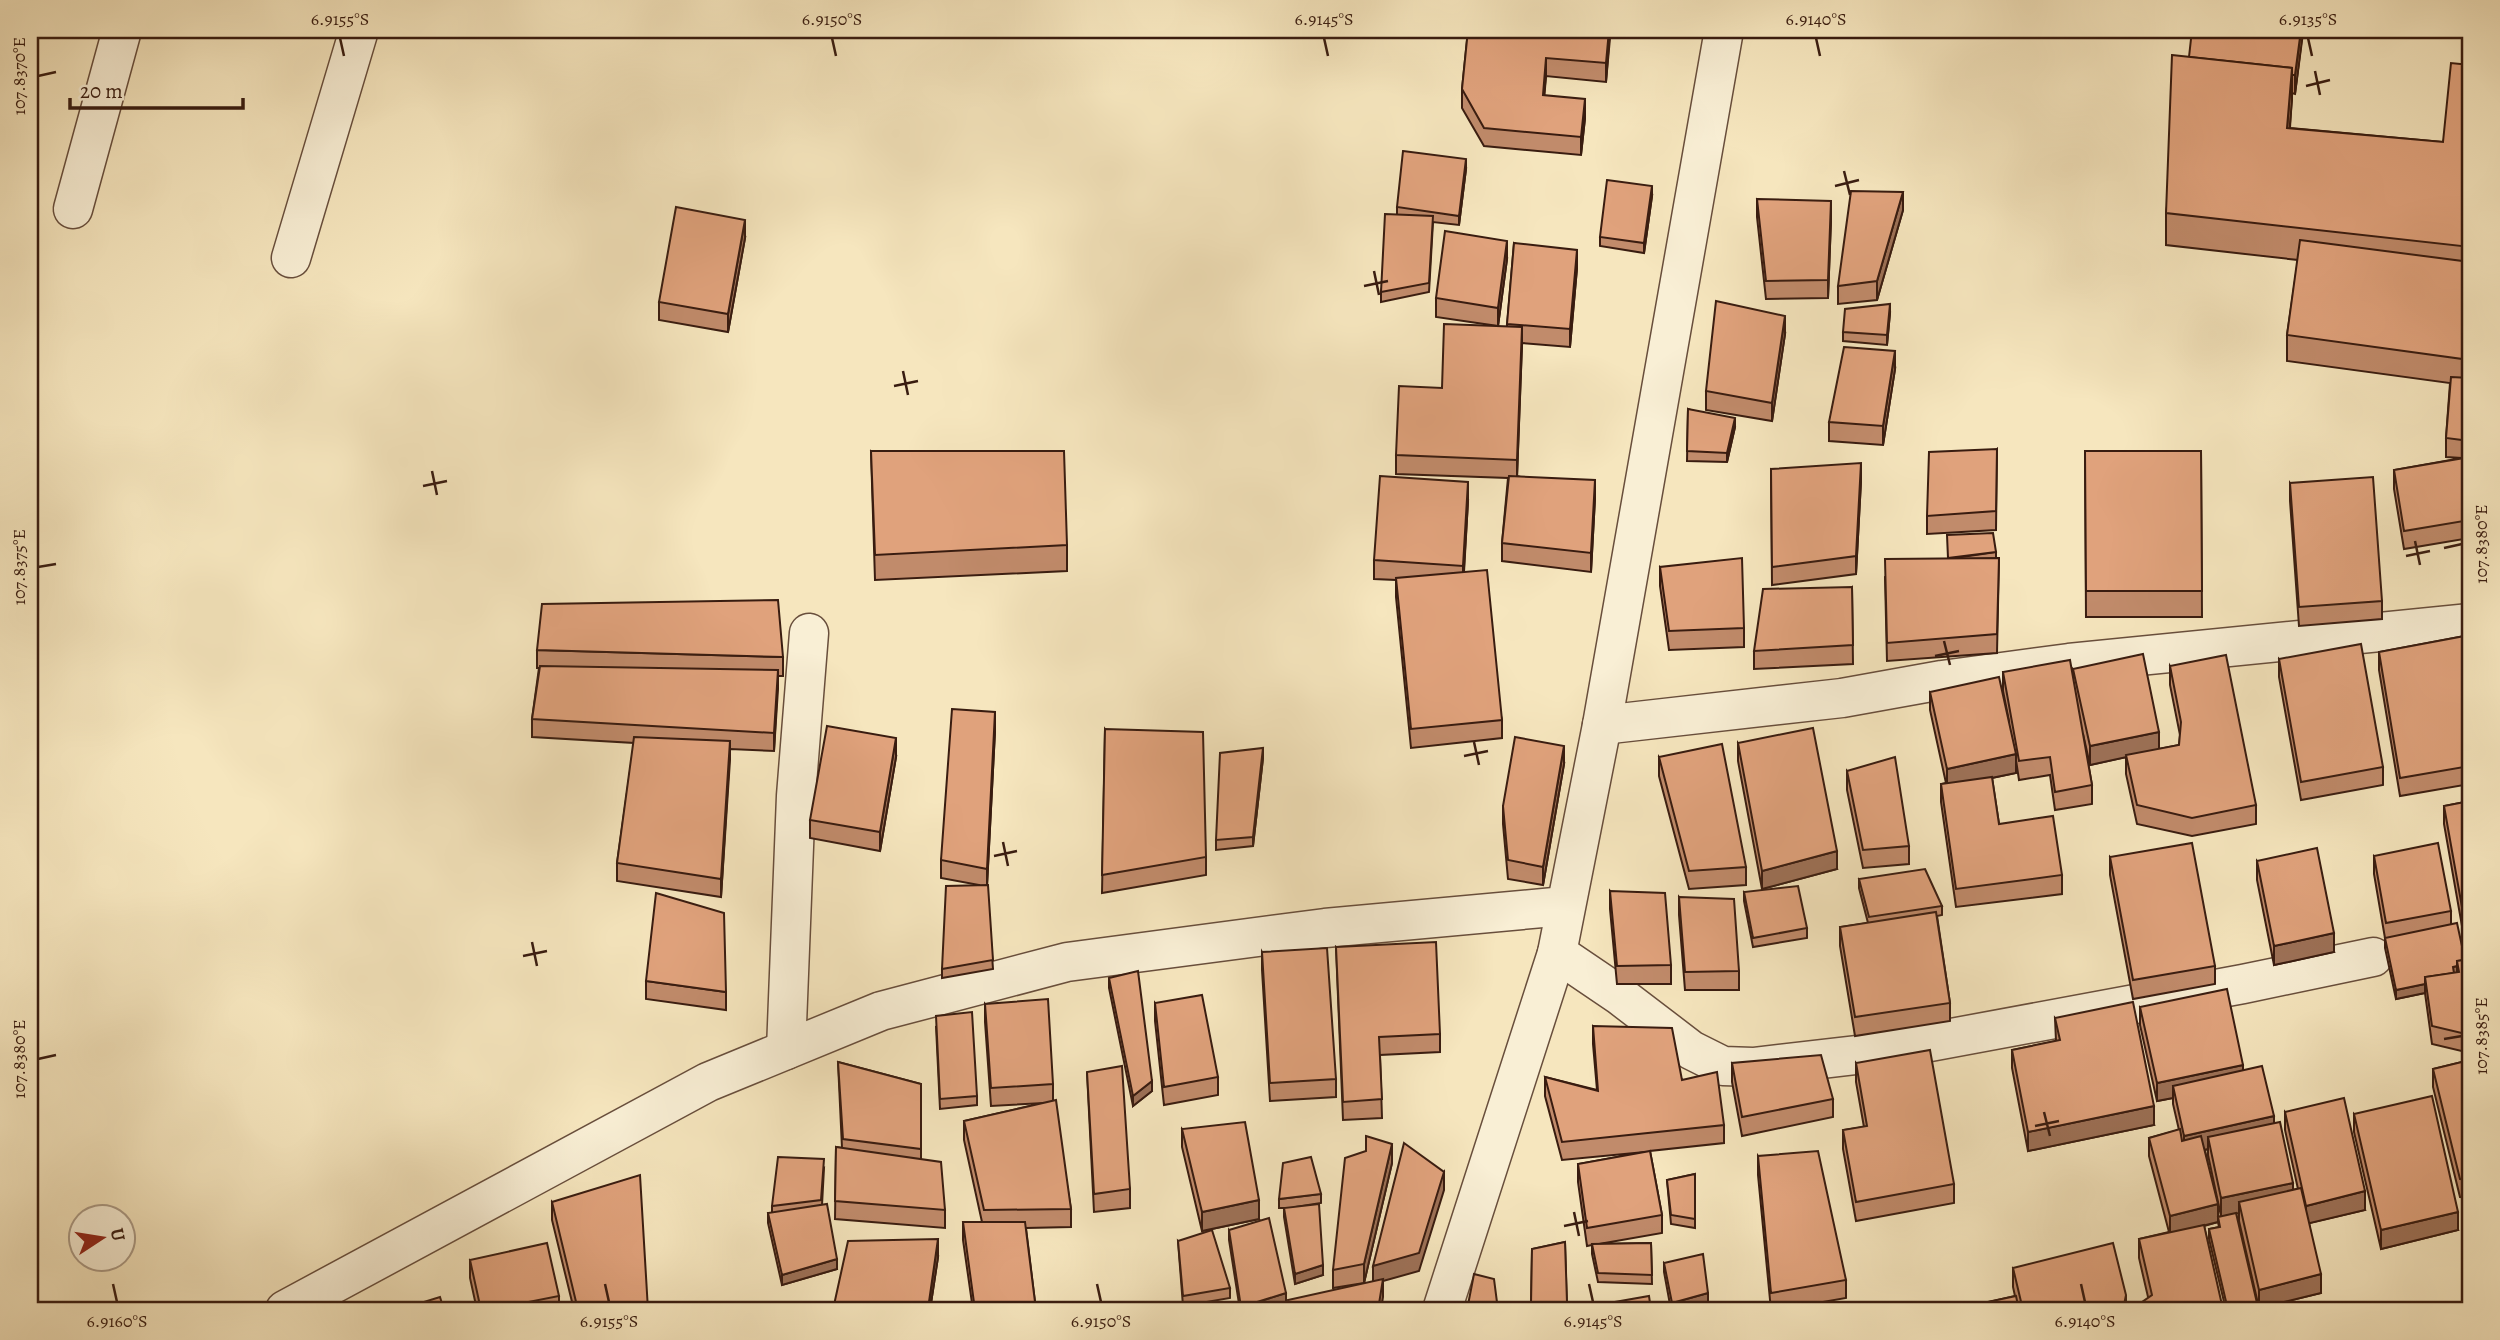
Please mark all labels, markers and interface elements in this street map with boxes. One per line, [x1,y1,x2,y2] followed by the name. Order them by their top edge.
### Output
[311,7,369,31] text: 6.9155°S
[802,7,862,31] text: 6.9150°S
[1294,7,1354,31] text: 6.9145°S
[1786,7,1846,31] text: 6.9140°S
[2279,7,2337,31] text: 6.9135°S
[7,37,31,115] text: 107.8370°E
[70,66,243,110] scale bar
[80,77,123,105] text: 20 m
[2469,504,2493,584] text: 107.8380°E
[7,529,31,605] text: 107.8375°E
[2469,997,2493,1075] text: 107.8385°E
[7,1019,31,1099] text: 107.8380°E
[66,1204,136,1274] north arrow
[104,1226,132,1244] text: U
[86,1309,148,1333] text: 6.9160°S
[580,1309,638,1333] text: 6.9155°S
[1071,1309,1131,1333] text: 6.9150°S
[1563,1309,1623,1333] text: 6.9145°S
[2055,1309,2115,1333] text: 6.9140°S

